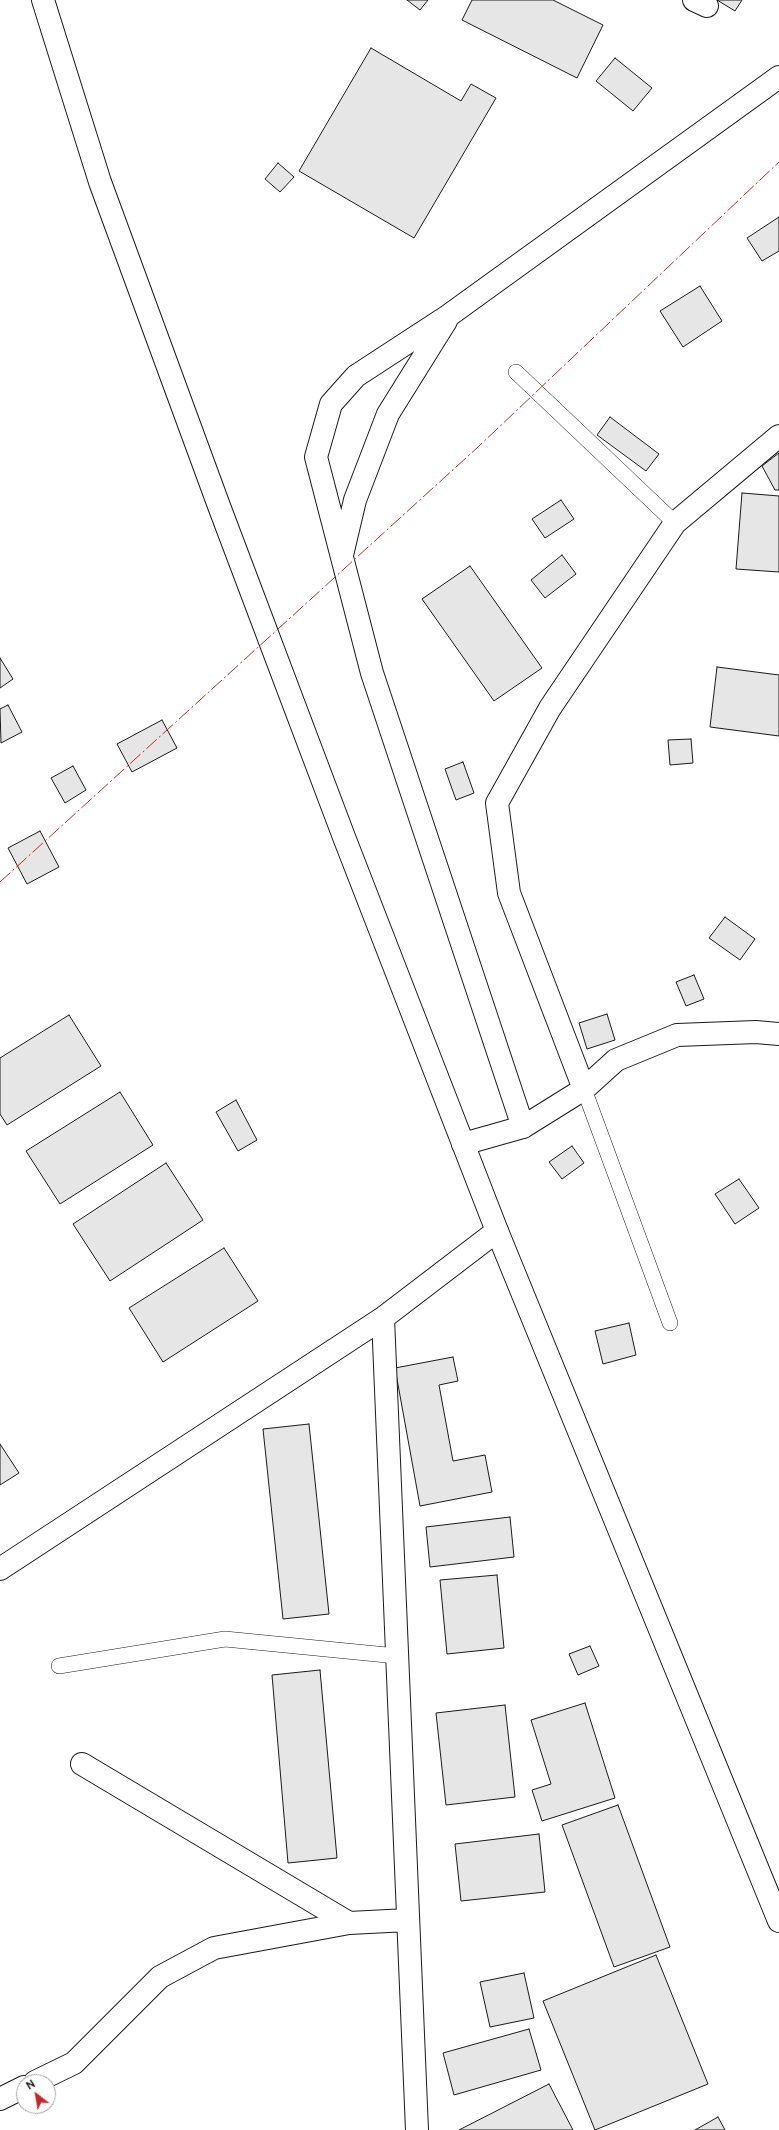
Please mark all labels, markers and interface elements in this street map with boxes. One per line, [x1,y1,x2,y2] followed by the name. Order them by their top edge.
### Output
[16,2074,56,2114] north arrow
[24,2077,37,2092] text: N

